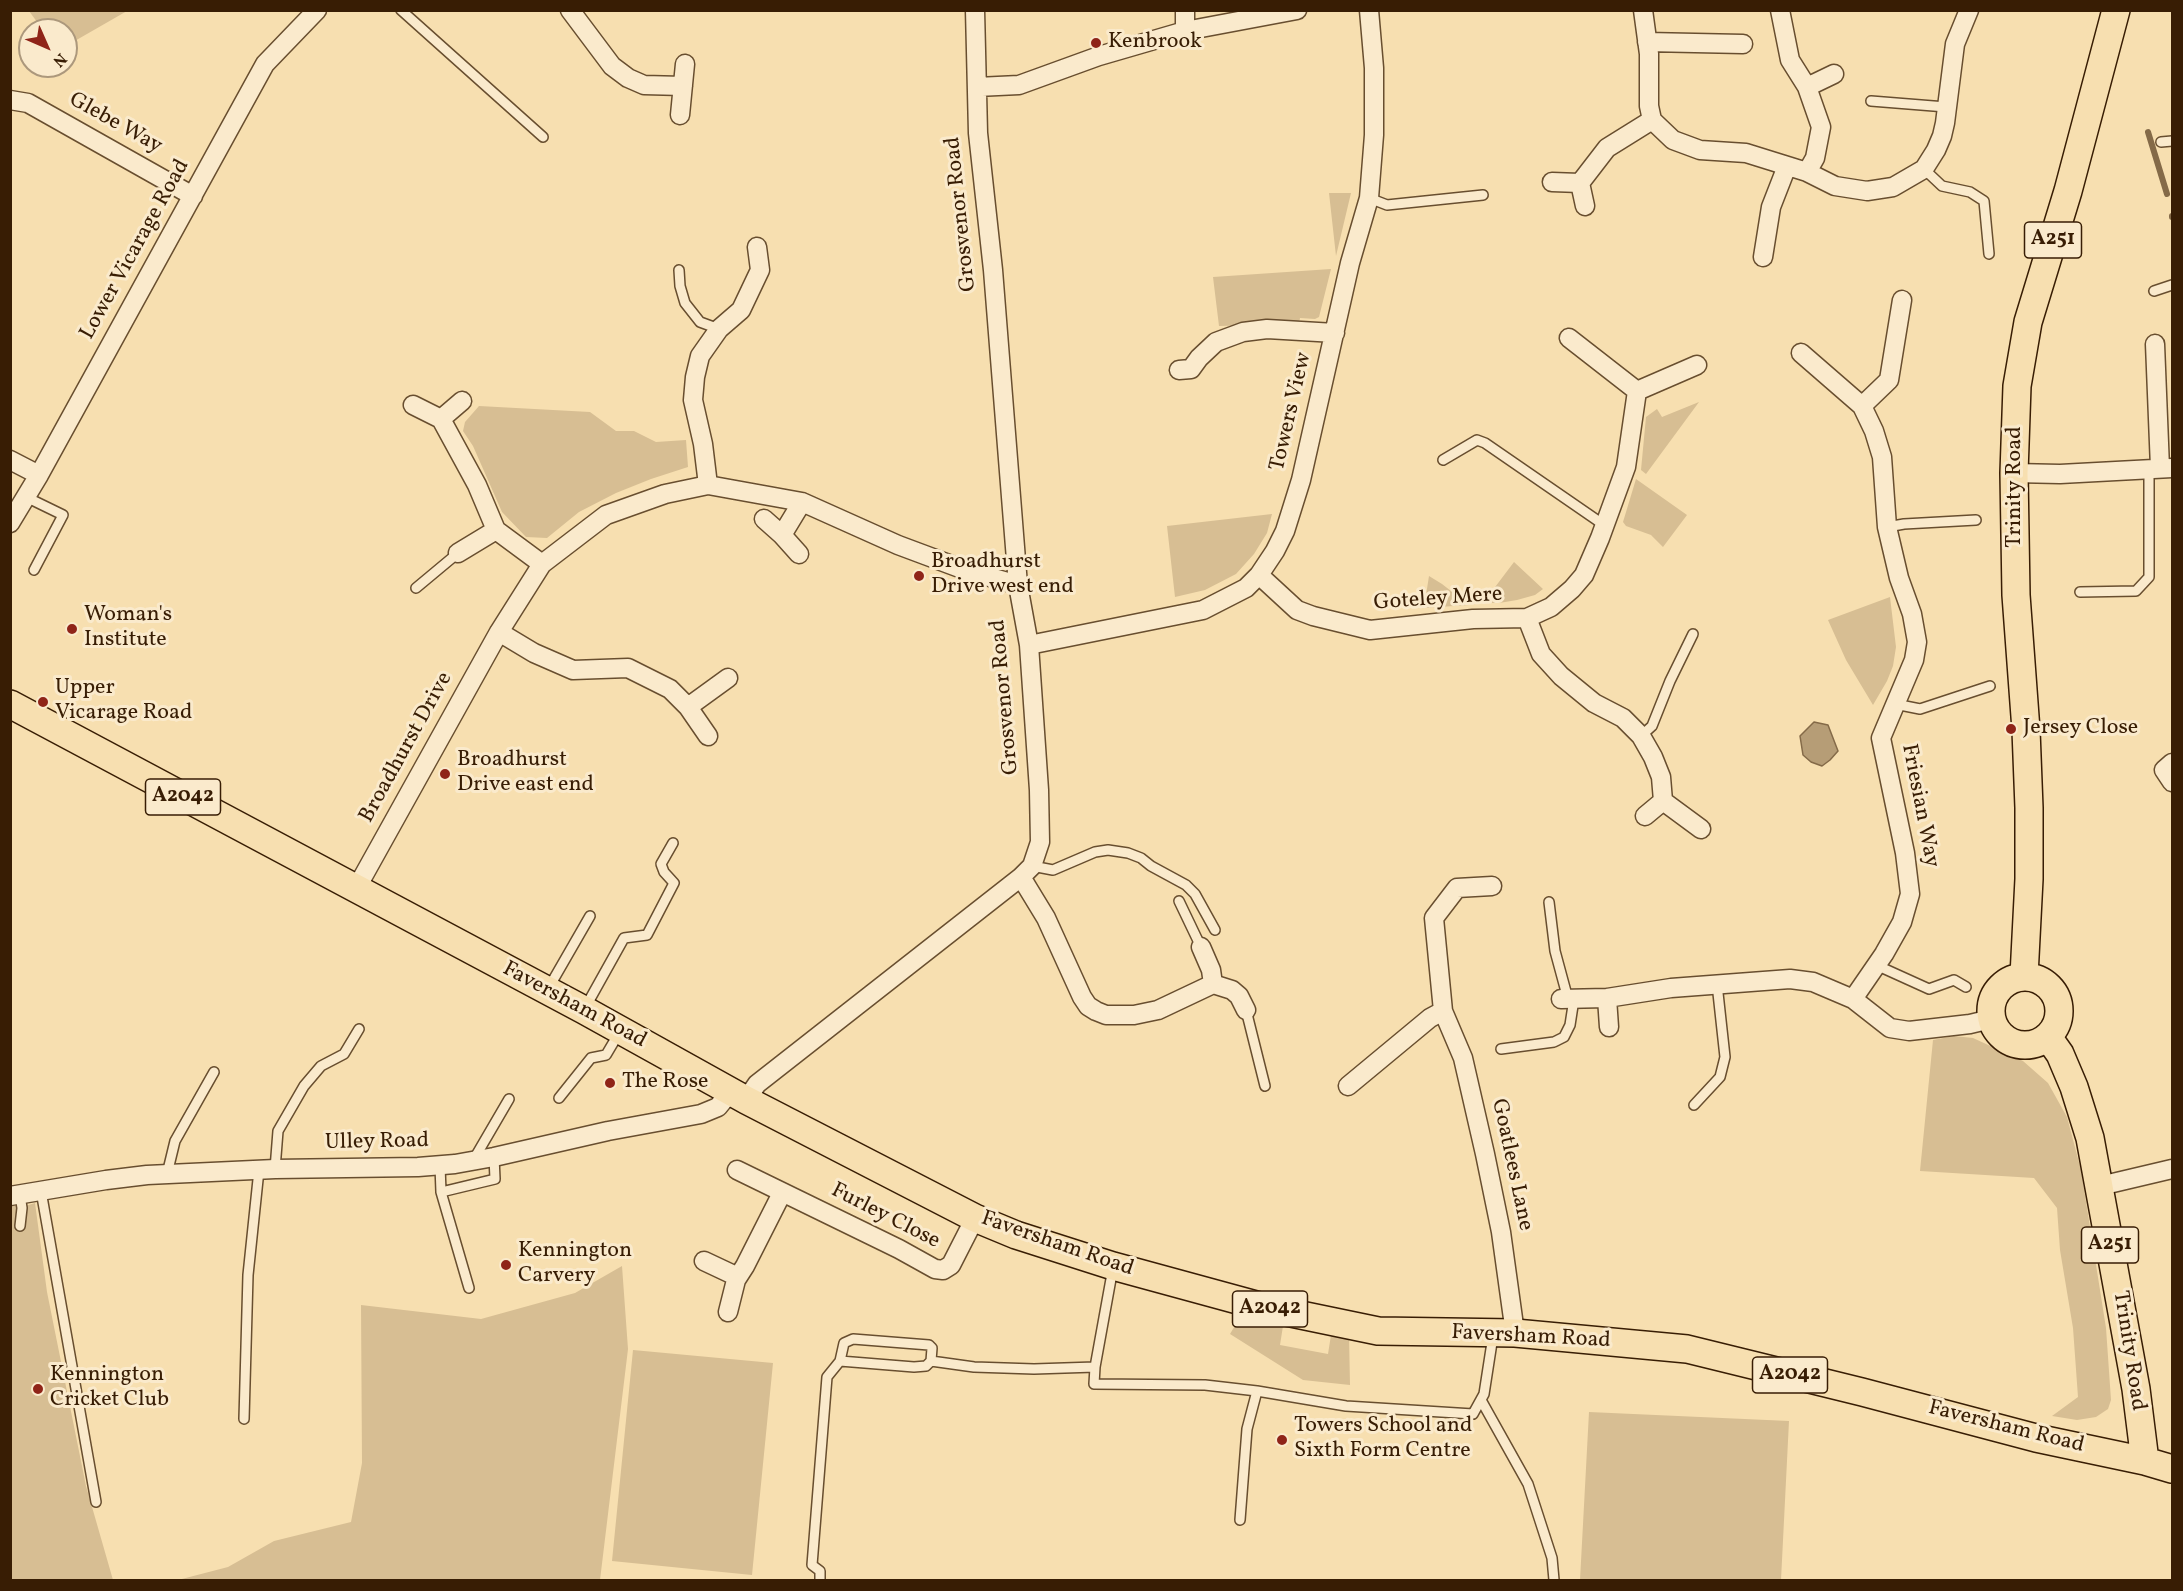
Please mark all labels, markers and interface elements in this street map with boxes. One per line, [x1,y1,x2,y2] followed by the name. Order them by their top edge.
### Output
[18,18,78,78] north arrow
[1108,30,1202,56] place label: Kenbrook
[1089,36,1103,50] marker: Kenbrook
[47,47,71,71] text: N
[64,88,166,160] street label: Glebe Way
[941,135,983,293] street label: Grosvenor Road
[75,155,197,345] street label: Lower Vicarage Road
[2024,222,2082,258] road number: A251
[1266,350,1318,474] street label: Towers View
[2003,426,2029,548] street label: Trinity Road
[931,550,1074,602] place label: Broadhurst Drive west end
[912,569,926,583] marker: Broadhurst Drive west end
[1373,582,1503,618] street label: Goteley Mere
[84,603,172,654] place label: Woman's Institute
[986,618,1026,776] street label: Grosvenor Road
[65,622,79,636] marker: Woman's Institute
[355,668,459,828] street label: Broadhurst Drive
[55,676,192,728] place label: Upper Vicarage Road
[36,695,50,709] marker: Upper Vicarage Road
[2023,716,2138,742] place label: Jersey Close
[2004,722,2018,736] marker: Jersey Close
[1894,742,1944,870] street label: Friesian Way
[457,748,594,800] place label: Broadhurst Drive east end
[438,767,452,781] marker: Broadhurst Drive east end
[146,779,220,815] road number: A2042
[497,957,651,1055] street label: Faversham Road
[622,1070,709,1096] place label: The Rose
[603,1076,617,1090] marker: The Rose
[1484,1097,1538,1233] street label: Goatlees Lane
[325,1129,429,1157] street label: Ulley Road
[826,1178,944,1256] street label: Furley Close
[977,1207,1137,1283] street label: Faversham Road
[2082,1227,2138,1263] road number: A251
[518,1239,632,1290] place label: Kennington Carvery
[499,1258,513,1272] marker: Kennington Carvery
[2105,1289,2151,1413] street label: Trinity Road
[1232,1291,1308,1327] road number: A2042
[1451,1321,1611,1355] street label: Faversham Road
[1752,1357,1828,1393] road number: A2042
[50,1363,169,1414] place label: Kennington Cricket Club
[31,1382,45,1396] marker: Kennington Cricket Club
[1925,1396,2087,1460] street label: Faversham Road
[1294,1414,1472,1466] place label: Towers School and Sixth Form Centre
[1275,1433,1289,1447] marker: Towers School and Sixth Form Centre

